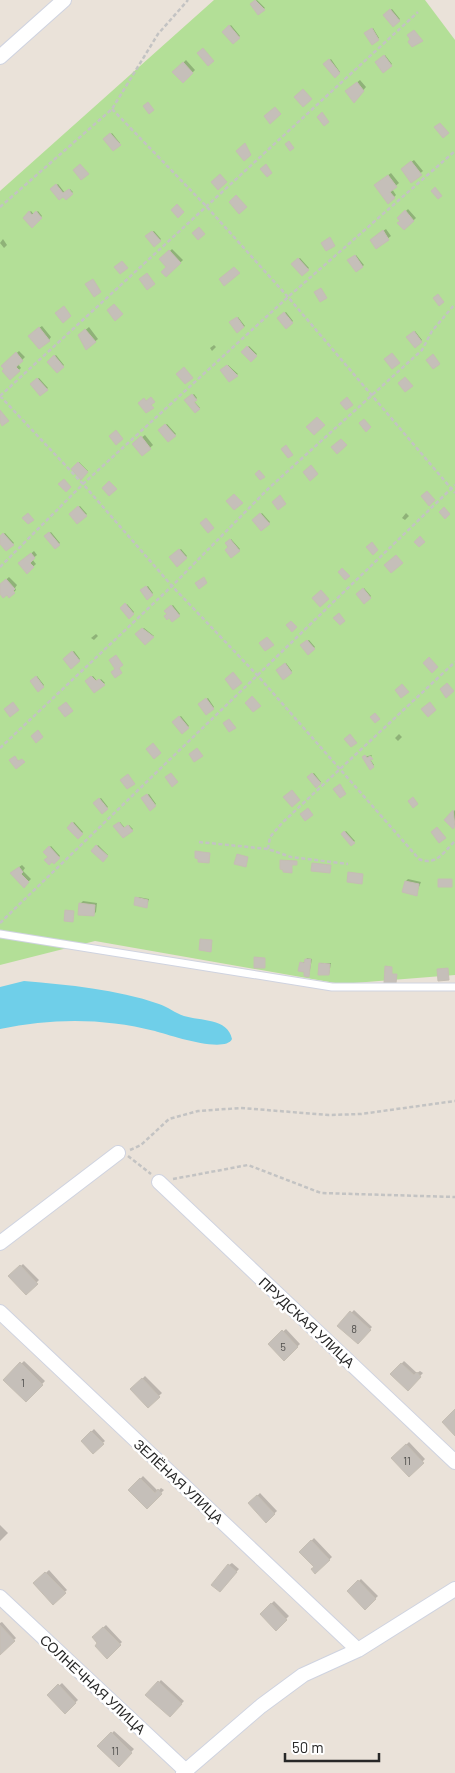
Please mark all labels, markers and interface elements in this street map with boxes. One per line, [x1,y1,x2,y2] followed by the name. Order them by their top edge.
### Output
[256,1273,359,1371] street label: ПРУДСКАЯ УЛИЦА
[351,1322,357,1335] house number: 8
[280,1340,286,1353] house number: 5
[21,1376,25,1389] house number: 1
[131,1435,228,1527] street label: ЗЕЛЁНАЯ УЛИЦА
[403,1454,411,1467] house number: 11
[37,1631,150,1738] street label: СОЛНЕЧНАЯ УЛИЦА
[285,1730,379,1762] scale bar
[292,1738,324,1756] text: 50 m
[111,1744,119,1757] house number: 11

